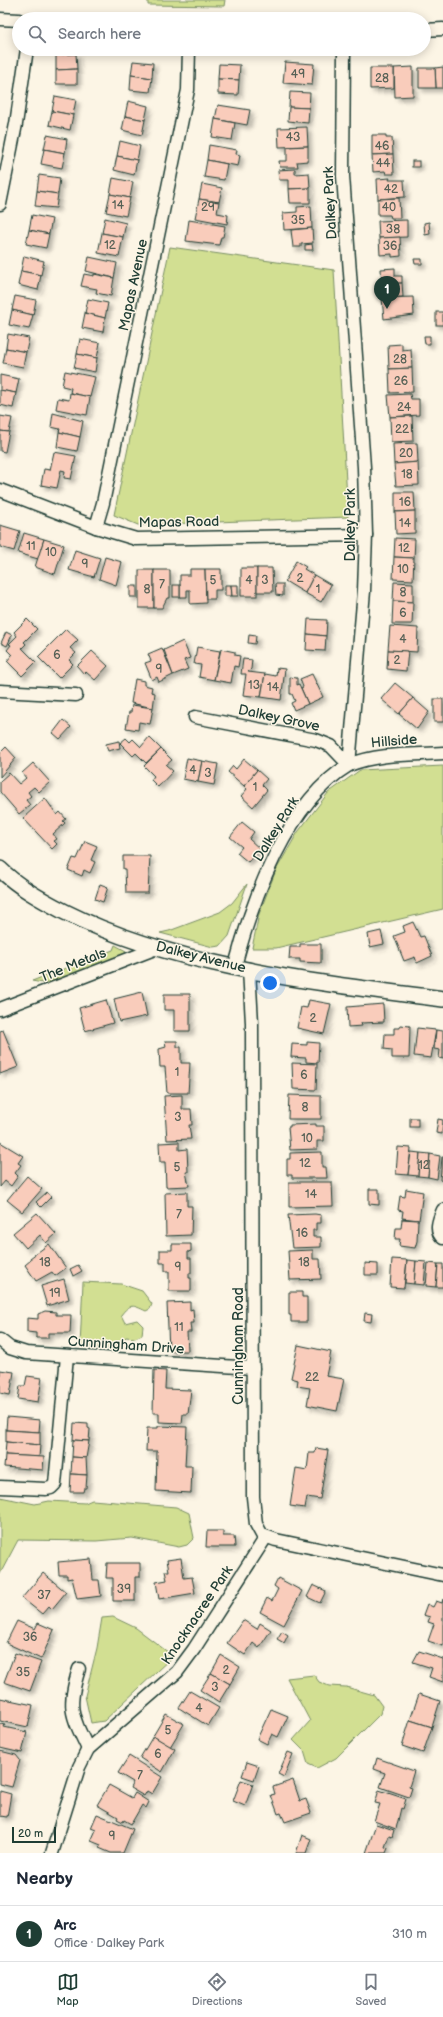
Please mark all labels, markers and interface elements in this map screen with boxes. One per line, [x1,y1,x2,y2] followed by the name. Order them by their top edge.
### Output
[12,12,431,56] search box
[26,23,48,45] icon: search
[58,25,141,44] text: Search here
[291,67,305,82] house number: 49
[375,71,389,86] house number: 28
[286,130,300,145] house number: 43
[375,139,389,154] house number: 46
[376,156,391,171] house number: 44
[320,166,340,240] street label: Dalkey Park
[384,182,398,197] house number: 42
[112,198,125,213] house number: 14
[201,200,215,215] house number: 29
[382,200,396,215] house number: 40
[291,213,305,228] house number: 35
[386,222,400,237] house number: 38
[115,237,151,333] street label: Mapas Avenue
[104,238,116,253] house number: 12
[383,239,397,254] house number: 36
[374,276,400,309] pin: 1
[393,352,407,367] house number: 28
[394,374,408,389] house number: 26
[397,400,412,415] house number: 24
[395,422,409,437] house number: 22
[399,446,413,461] house number: 20
[401,467,413,482] house number: 18
[342,488,359,562] street label: Dalkey Park
[399,495,411,510] house number: 16
[139,513,219,531] street label: Mapas Road
[399,516,412,531] house number: 14
[26,539,36,554] house number: 11
[398,541,410,556] house number: 12
[45,545,57,560] house number: 10
[82,557,89,572] house number: 9
[397,562,409,577] house number: 10
[296,571,304,586] house number: 2
[210,573,217,588] house number: 5
[245,573,253,588] house number: 4
[261,573,269,588] house number: 3
[159,577,165,592] house number: 7
[144,582,151,597] house number: 8
[316,582,320,597] house number: 1
[400,585,407,600] house number: 8
[399,606,407,621] house number: 6
[399,632,407,647] house number: 4
[53,648,61,663] house number: 6
[393,653,401,668] house number: 2
[156,662,163,677] house number: 9
[248,678,260,693] house number: 13
[267,680,280,695] house number: 14
[237,701,321,735] street label: Dalkey Grove
[370,731,418,751] street label: Hillside
[189,763,197,778] house number: 4
[204,766,212,781] house number: 3
[253,780,257,795] house number: 1
[249,793,303,865] street label: Dalkey Park
[154,938,248,976] street label: Dalkey Avenue
[37,944,109,986] street label: The Metals
[260,973,280,993] your location
[309,1011,317,1026] house number: 2
[175,1065,179,1080] house number: 1
[300,1068,308,1083] house number: 6
[302,1100,309,1115] house number: 8
[174,1110,182,1125] house number: 3
[301,1131,313,1146] house number: 10
[299,1156,311,1171] house number: 12
[418,1158,430,1173] house number: 12
[174,1160,181,1175] house number: 5
[305,1187,318,1202] house number: 14
[176,1207,182,1222] house number: 7
[296,1226,308,1241] house number: 16
[39,1255,51,1270] house number: 18
[298,1255,310,1270] house number: 18
[175,1260,182,1275] house number: 9
[49,1286,61,1301] house number: 19
[230,1287,247,1405] street label: Cunningham Road
[174,1320,184,1335] house number: 11
[67,1332,185,1358] street label: Cunningham Drive
[305,1370,319,1385] house number: 22
[158,1562,236,1668] street label: Knocknacree Park
[117,1582,131,1597] house number: 39
[37,1588,51,1603] house number: 37
[23,1630,37,1645] house number: 36
[222,1663,230,1678] house number: 2
[16,1665,30,1680] house number: 35
[211,1680,219,1695] house number: 3
[195,1701,203,1716] house number: 4
[165,1723,172,1738] house number: 5
[154,1747,162,1762] house number: 6
[137,1768,143,1783] house number: 7
[12,1825,56,1844] scale bar
[18,1827,43,1840] text: 20 m
[109,1829,116,1844] house number: 9
[16,1869,73,1889] text: Nearby
[54,1916,77,1935] text: Arc
[26,1926,32,1942] text: 1
[392,1926,427,1942] text: 310 m
[54,1935,164,1951] text: Office · Dalkey Park
[57,1971,79,2008] tab: Map
[192,1971,242,2008] tab: Directions
[356,1971,386,2008] tab: Saved

